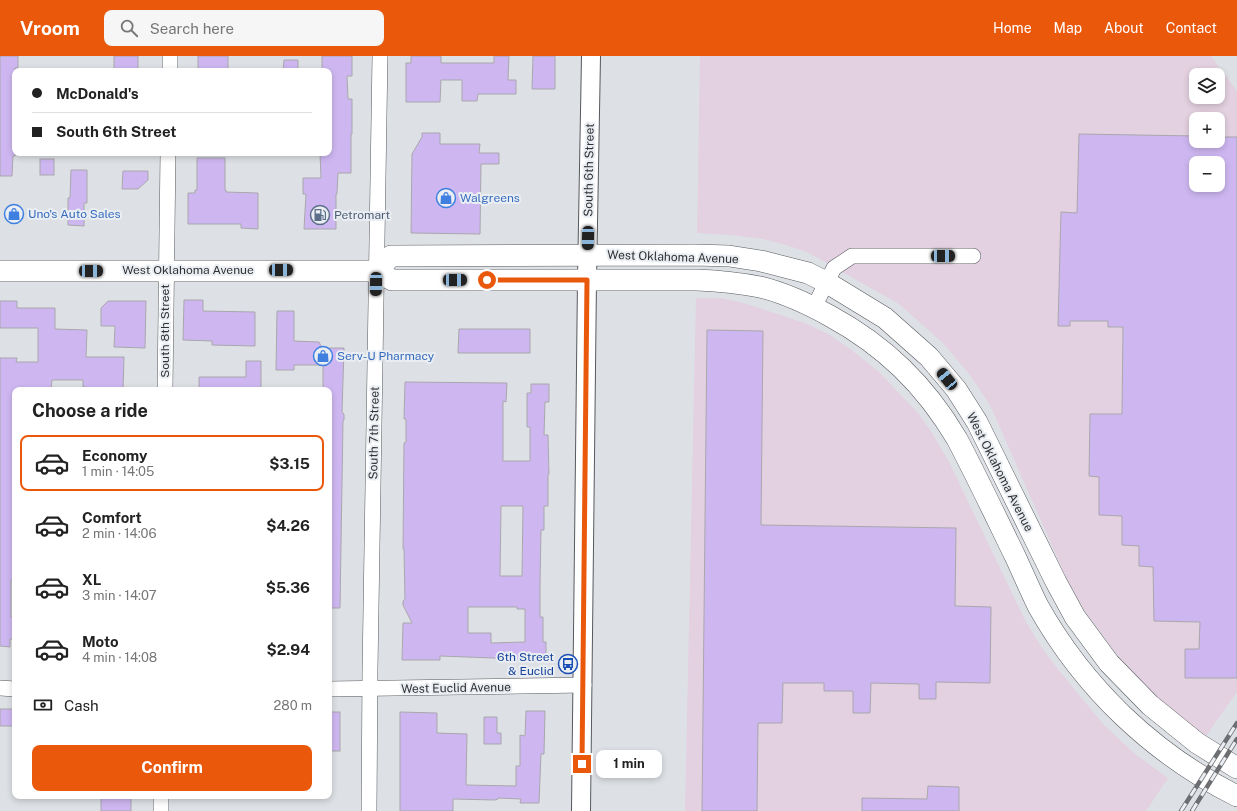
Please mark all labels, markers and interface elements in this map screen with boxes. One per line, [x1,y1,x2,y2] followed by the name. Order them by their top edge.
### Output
[104,10,384,46] search box
[20,17,80,39] text: Vroom
[118,17,140,39] icon: search
[150,20,234,37] text: Search here
[993,20,1032,36] text: Home
[1054,20,1082,36] text: Map
[1104,20,1144,36] text: About
[1166,20,1217,36] text: Contact
[1189,68,1225,192] map controls
[1189,68,1225,104] button: layers
[56,85,139,102] text: McDonald's
[1189,112,1225,148] button: +
[56,123,177,140] text: South 6th Street
[581,123,597,217] street label: South 6th Street
[1189,156,1225,192] button: −
[435,187,457,209] shop icon: Walgreens
[460,191,520,205] place label: Walgreens
[3,203,25,225] shop icon: Uno's Auto Sales
[309,204,331,226] fuel station icon: Petromart
[28,207,121,221] place label: Uno's Auto Sales
[334,208,391,222] place label: Petromart
[582,226,594,250] car
[607,248,739,266] street label: West Oklahoma Avenue
[931,250,955,262] car
[122,263,254,277] street label: West Oklahoma Avenue
[269,264,293,276] car
[79,265,103,277] car
[478,271,496,289] route start
[370,272,382,296] car
[443,274,467,286] car
[158,284,172,378] street label: South 8th Street
[312,345,334,367] shop icon: Serv-U Pharmacy
[337,349,435,363] place label: Serv-U Pharmacy
[935,366,959,392] car
[366,386,382,480] street label: South 7th Street
[32,400,148,421] text: Choose a ride
[964,410,1036,534] street label: West Oklahoma Avenue
[34,445,70,481] icon: car
[82,447,147,464] text: Economy
[269,455,310,472] text: $3.15
[82,464,154,479] text: 1 min · 14:05
[34,507,70,543] icon: car
[82,509,142,526] text: Comfort
[266,517,310,534] text: $4.26
[82,526,157,541] text: 2 min · 14:06
[34,569,70,605] icon: car
[82,571,101,588] text: XL
[266,579,310,596] text: $5.36
[82,588,157,603] text: 3 min · 14:07
[34,631,70,667] icon: car
[82,633,119,650] text: Moto
[267,641,310,658] text: $2.94
[82,650,157,665] text: 4 min · 14:08
[497,650,554,678] place label: 6th Street & Euclid
[557,653,579,675] bus stop icon: 6th Street & Euclid
[401,680,511,696] street label: West Euclid Avenue
[32,694,54,716] icon: cash
[64,697,99,714] text: Cash
[274,698,312,713] text: 280 m
[32,745,312,791] button: Confirm
[596,750,662,778] callout: 1 min
[573,755,591,773] route end
[613,756,645,771] text: 1 min

